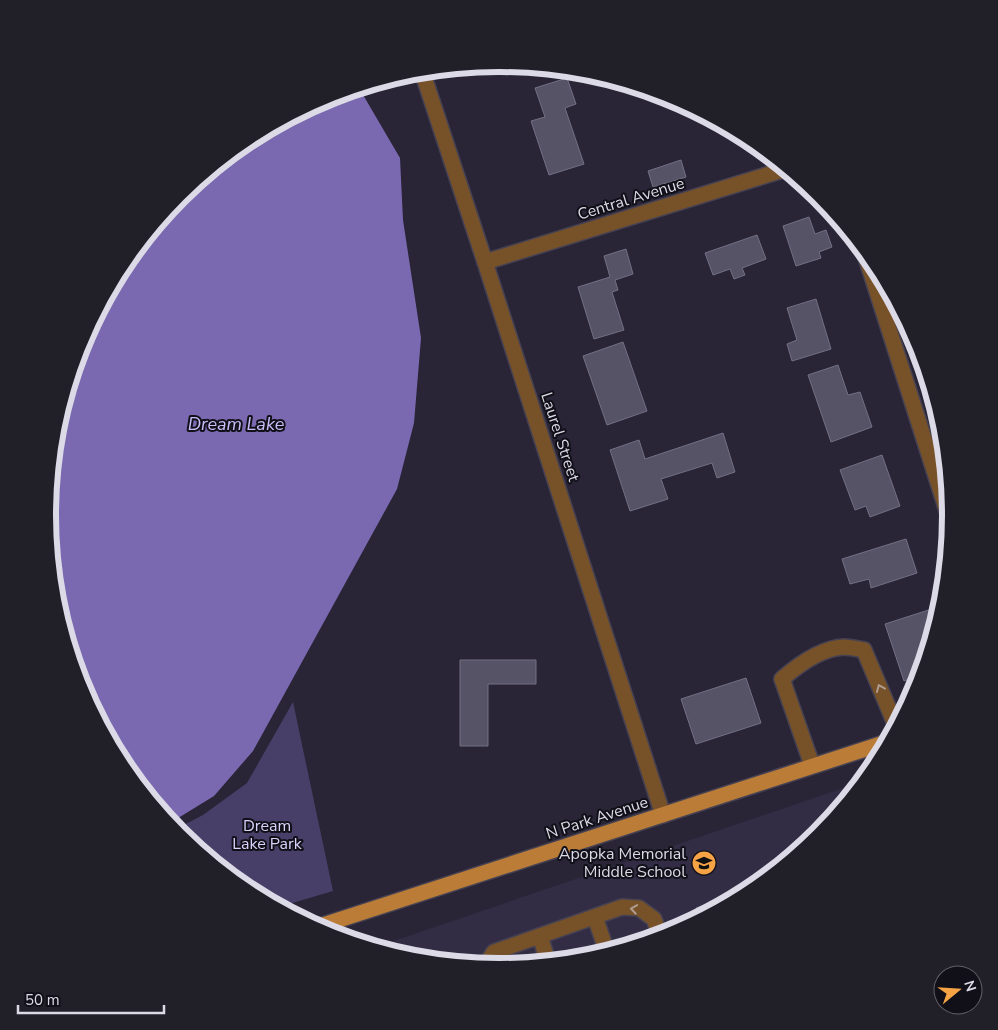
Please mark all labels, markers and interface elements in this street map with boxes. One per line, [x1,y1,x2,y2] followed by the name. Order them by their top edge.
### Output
[575,172,687,226] street label: Central Avenue
[535,389,585,485] street label: Laurel Street
[188,412,285,436] water label: Dream Lake
[875,684,886,693] one-way arrow
[543,791,651,845] street label: N Park Avenue
[232,815,303,855] park label: Dream Lake Park
[559,843,686,883] place label: Apopka Memorial Middle School
[691,850,717,876] school or university icon: Apopka Memorial Middle School
[630,904,638,914] one-way arrow
[933,965,983,1015] north arrow
[959,978,981,994] text: N
[18,982,164,1014] scale bar
[25,990,60,1010] text: 50 m

